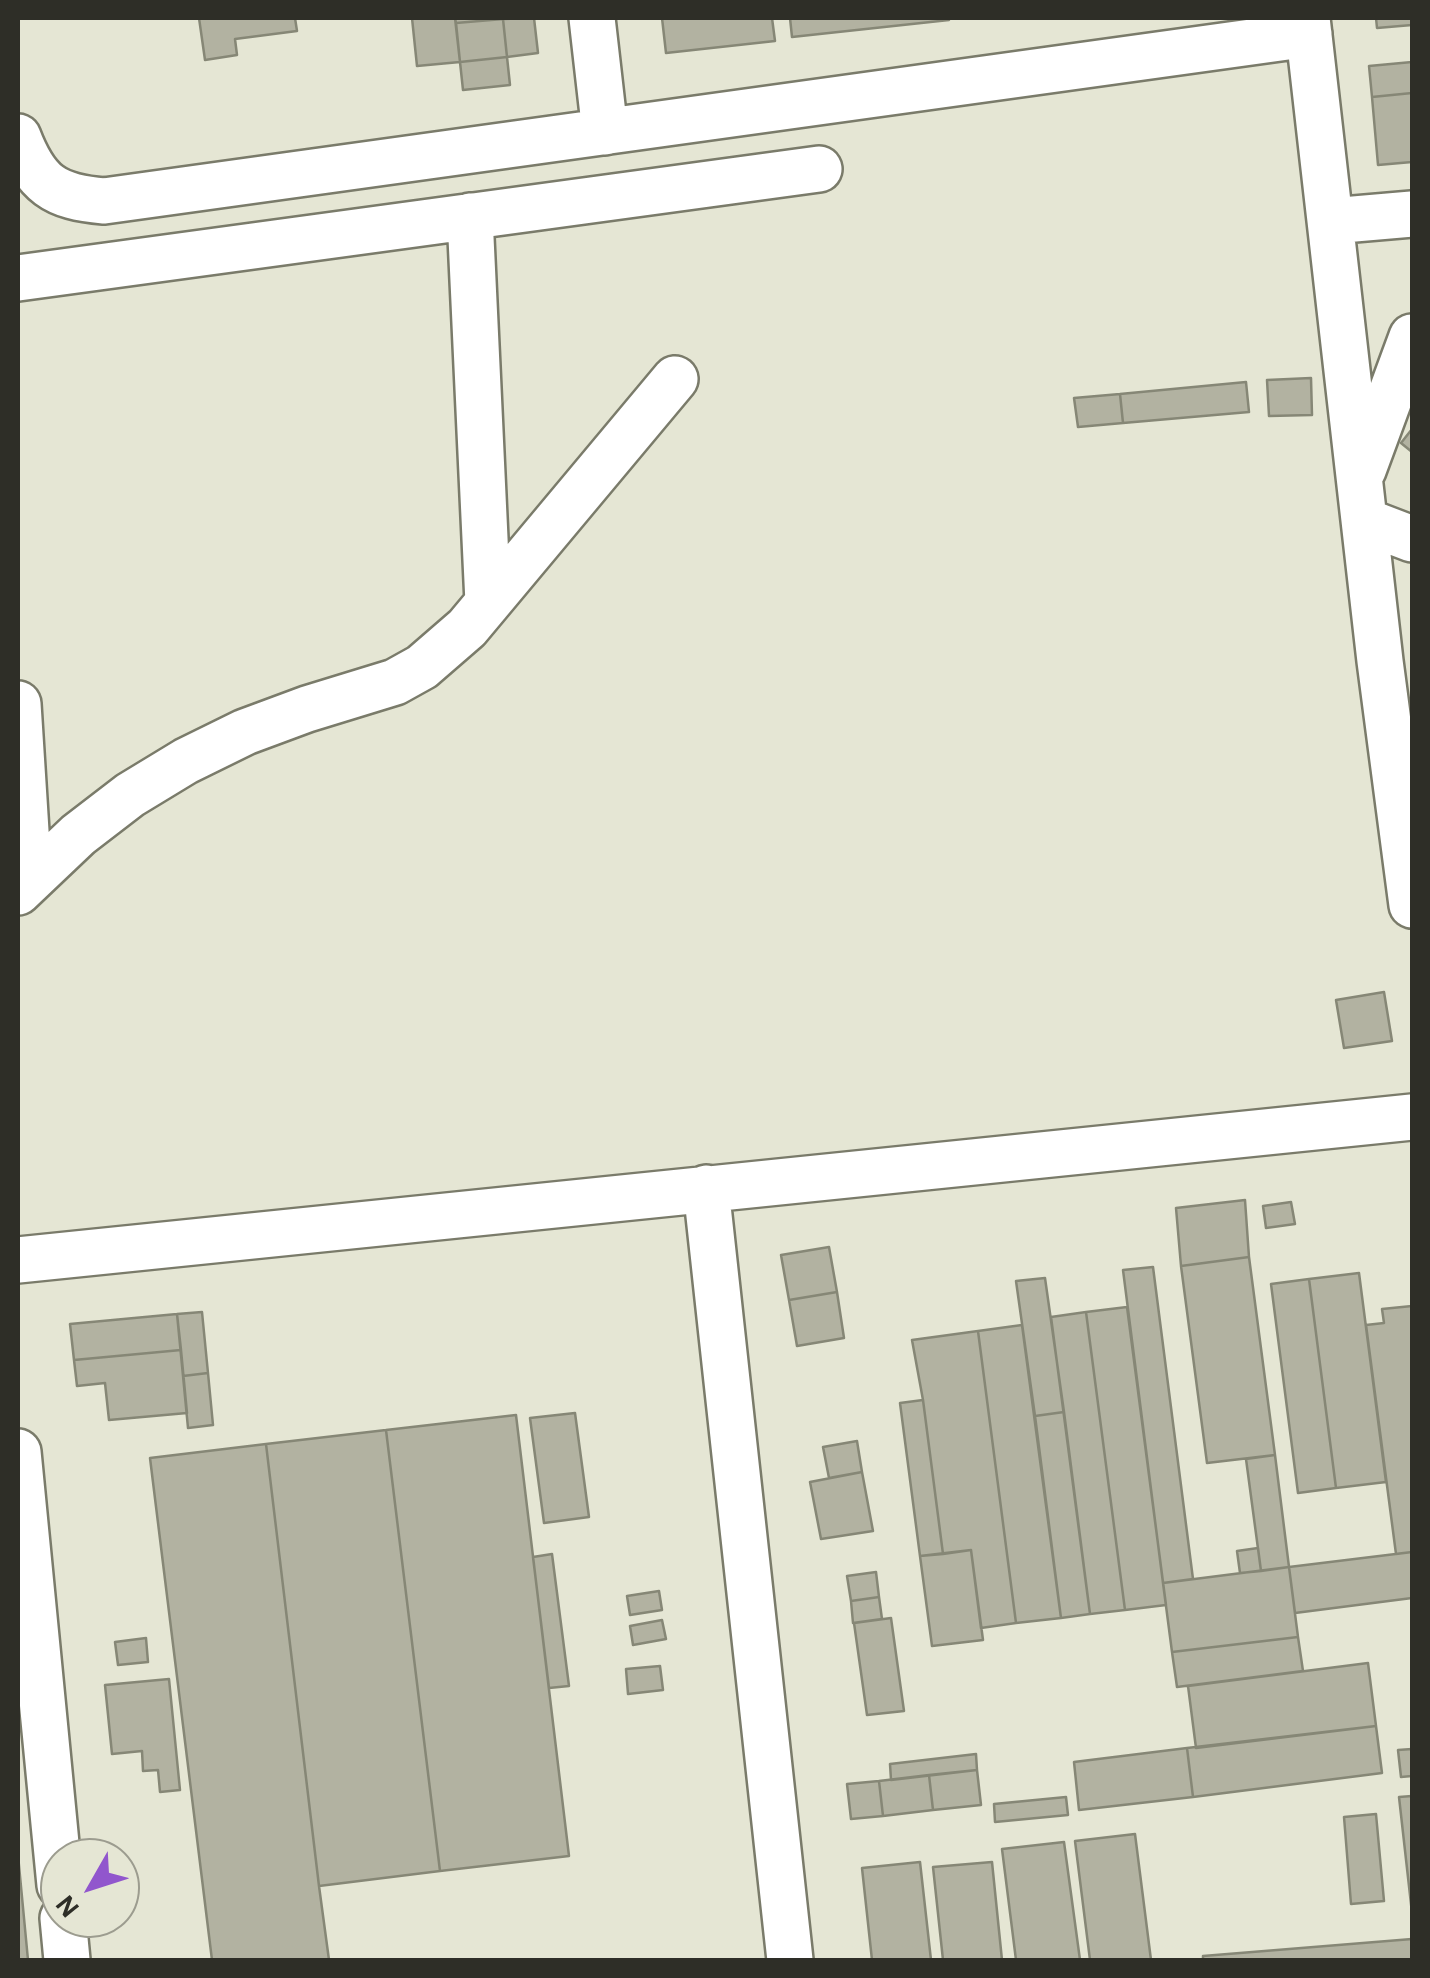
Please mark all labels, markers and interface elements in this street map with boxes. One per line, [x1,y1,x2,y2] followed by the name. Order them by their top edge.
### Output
[40,1838,140,1938] north arrow
[51,1889,85,1922] text: N

